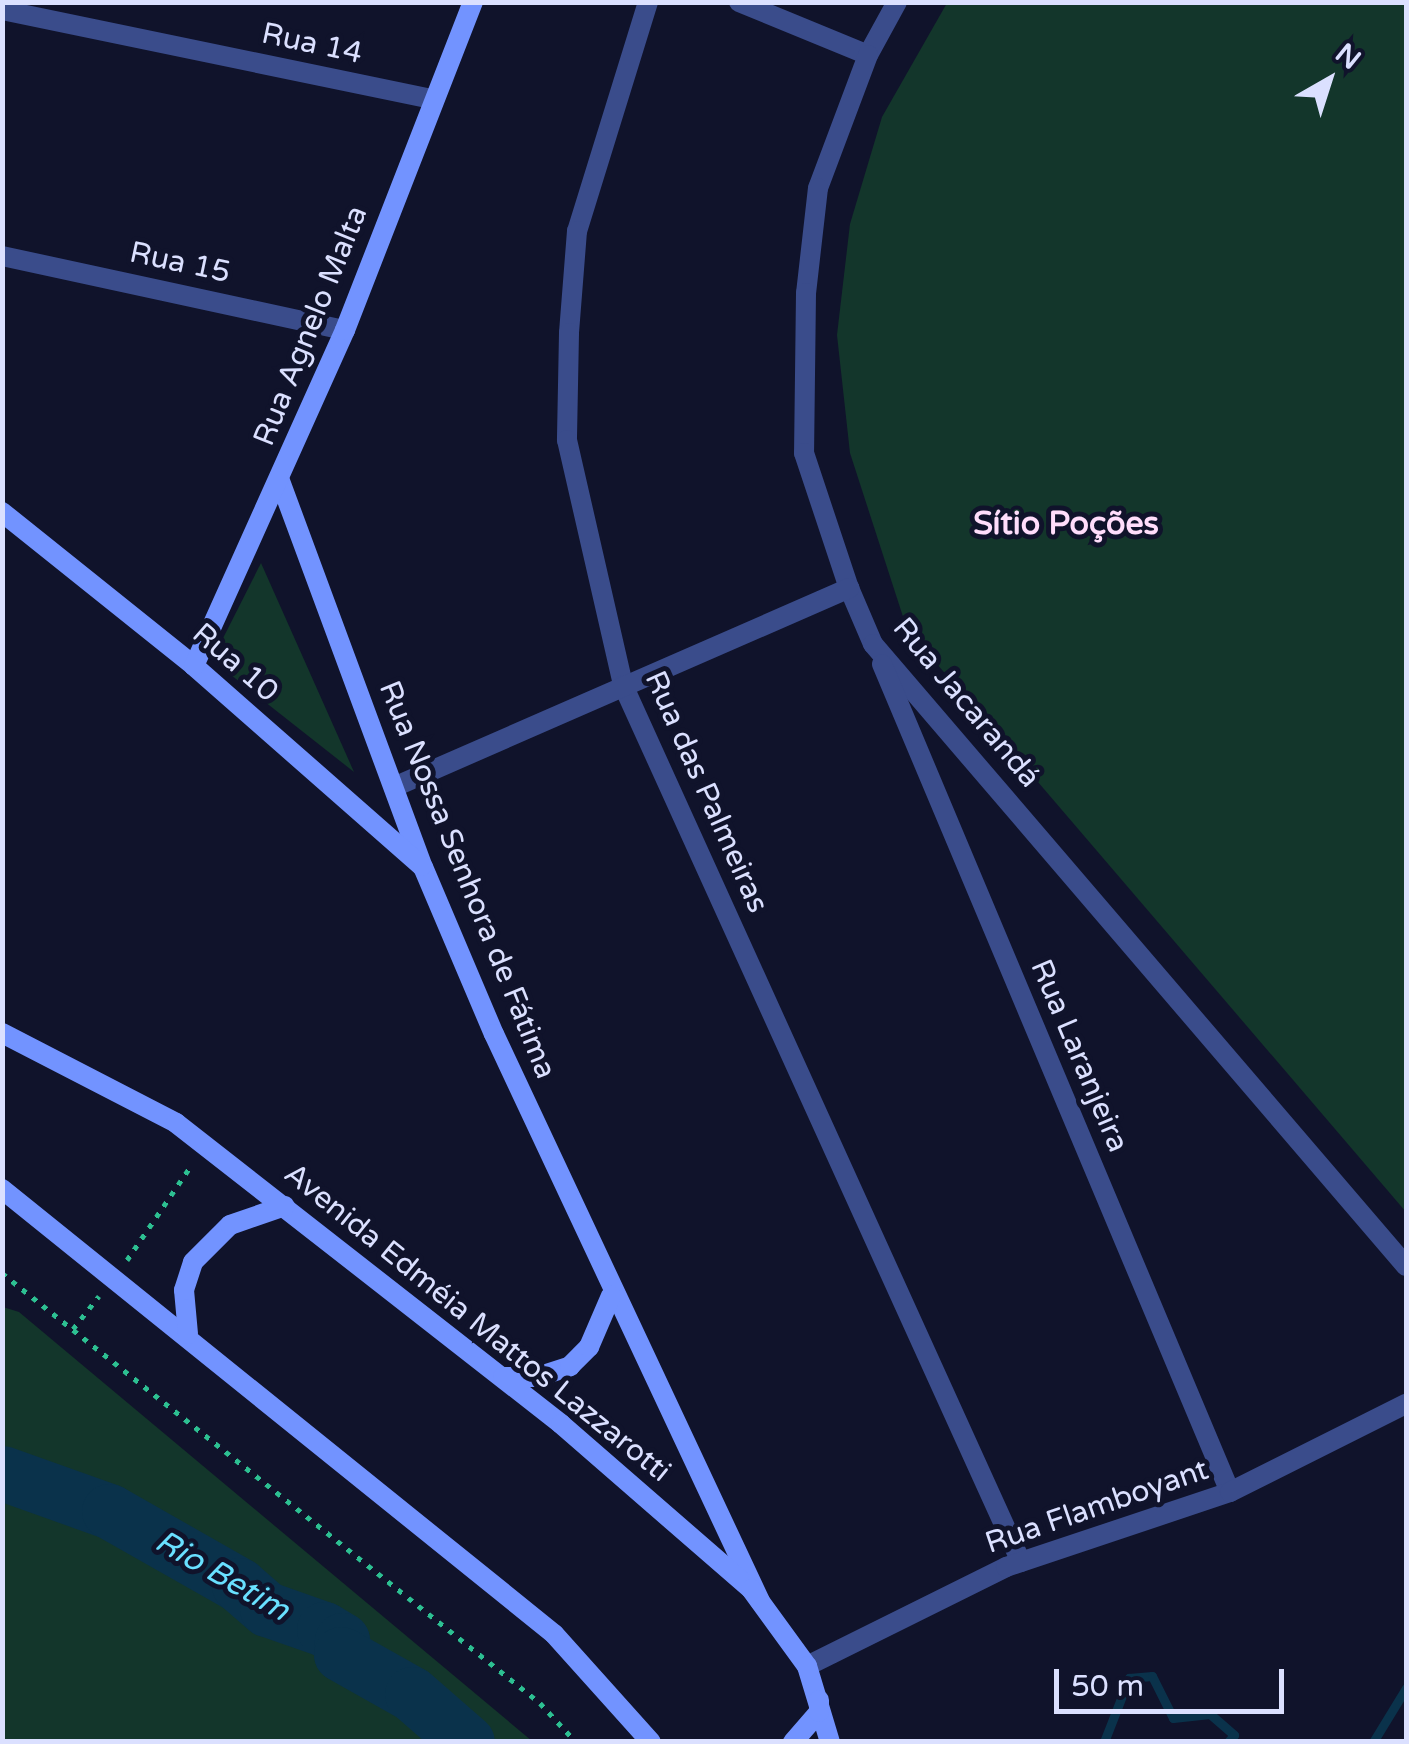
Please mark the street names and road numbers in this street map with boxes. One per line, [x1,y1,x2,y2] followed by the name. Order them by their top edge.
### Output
[258,16,366,72] street label: Rua 14
[246,201,376,451] street label: Rua Agnelo Malta
[126,235,234,291] street label: Rua 15
[885,611,1047,795] street label: Rua Jacarandá
[185,616,285,710] street label: Rua 10
[637,666,775,918] street label: Rua das Palmeiras
[371,676,563,1084] street label: Rua Nossa Senhora de Fátima
[1022,954,1136,1158] street label: Rua Laranjeira
[277,1156,677,1490] street label: Avenida Edméia Mattos Lazzarotti
[981,1452,1213,1562] street label: Rua Flamboyant

